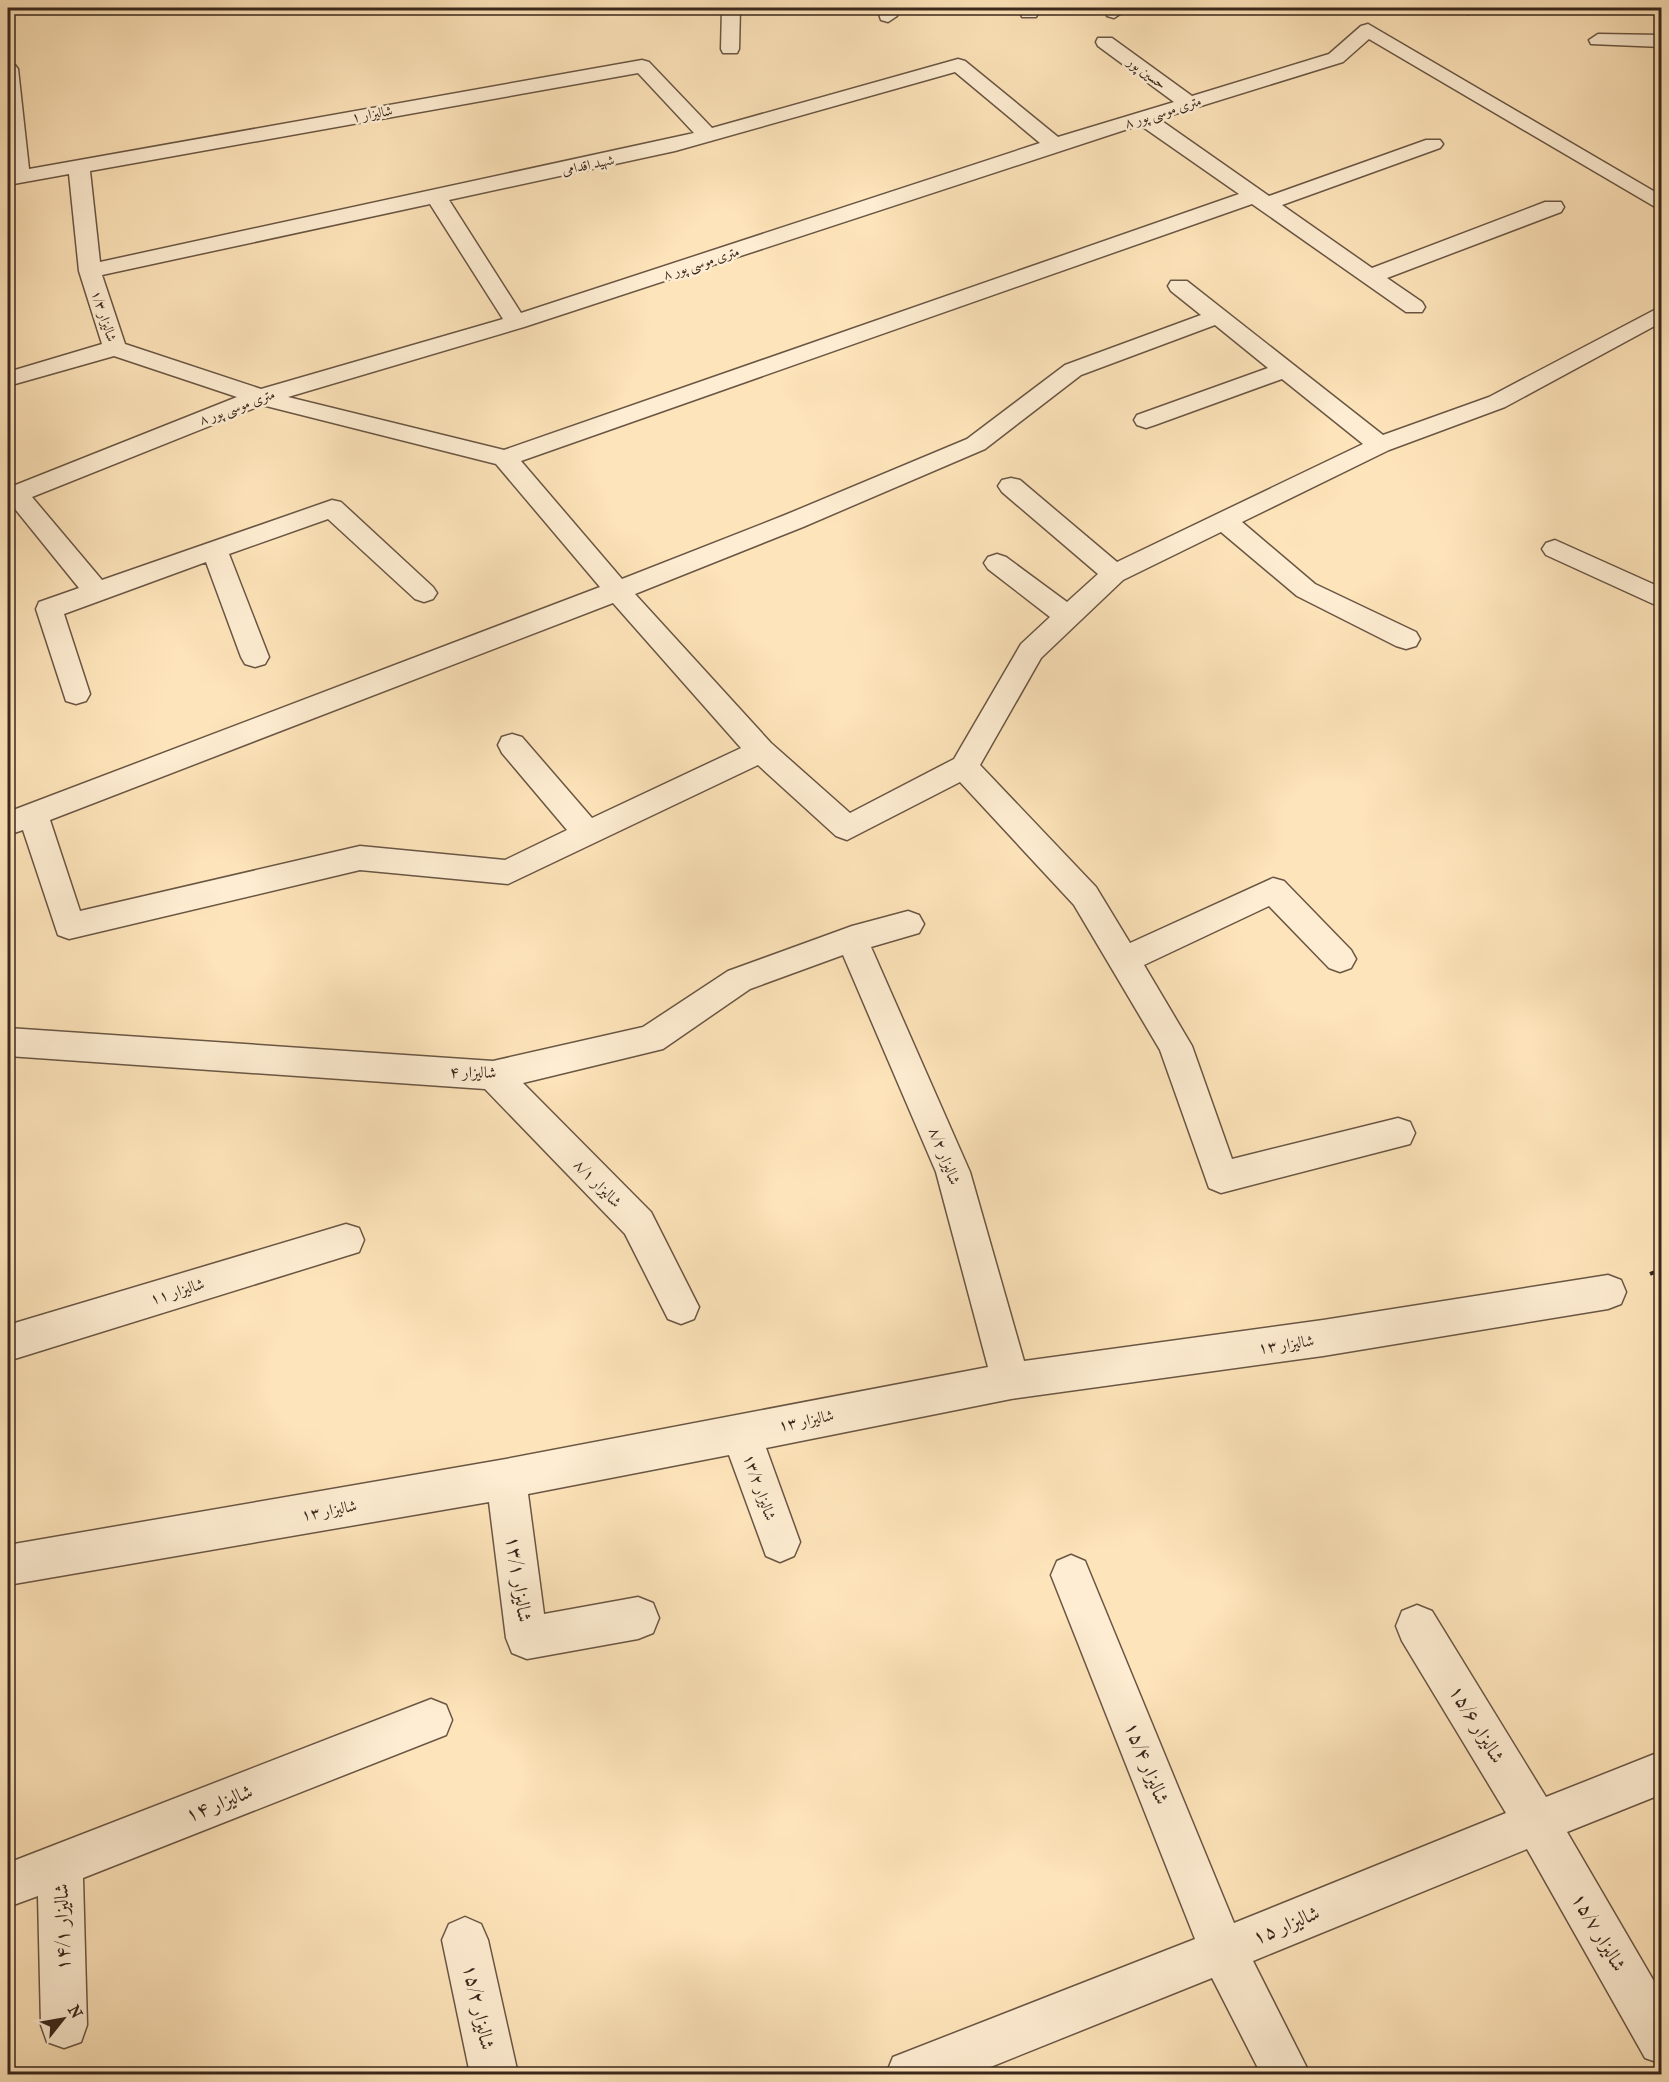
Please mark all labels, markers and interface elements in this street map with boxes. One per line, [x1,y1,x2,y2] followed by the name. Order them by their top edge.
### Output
[1122,52,1170,95] street label: حسین پور
[1123,92,1204,134] street label: ۸ متری موسی پور
[350,102,394,126] street label: شاليزار ۱
[560,151,616,180] street label: شهید اقدامی
[661,243,742,285] street label: ۸ متری موسی پور
[88,288,120,344] street label: شالیزار ۱/۳
[197,385,278,430] street label: ۸ متری موسی پور
[449,1062,497,1082] street label: شالیزار ۴
[925,1124,965,1188] street label: شالیزار ۸/۲
[570,1155,626,1211] street label: شالیزار ۸/۱
[147,1274,207,1308] street label: شالیزار ۱۱
[1257,1331,1315,1357] street label: شالیزار ۱۳
[777,1405,835,1435] street label: شالیزار ۱۳
[740,1451,780,1523] street label: شالیزار ۱۳/۲
[300,1496,358,1524] street label: شالیزار ۱۳
[502,1534,536,1624] street label: شالیزار ۱۳/۱
[1445,1681,1509,1767] street label: شالیزار ۱۵/۶
[1120,1718,1174,1808] street label: شالیزار ۱۵/۴
[182,1780,256,1826] street label: شالیزار ۱۴
[50,1883,74,1971] street label: شالیزار ۱۴/۱
[1567,1889,1631,1975] street label: شالیزار ۱۵/۷
[1249,1901,1323,1949] street label: شالیزار ۱۵
[459,1962,499,2052] street label: شالیزار ۱۵/۲
[33,1989,93,2049] north arrow
[64,2001,87,2022] text: N

